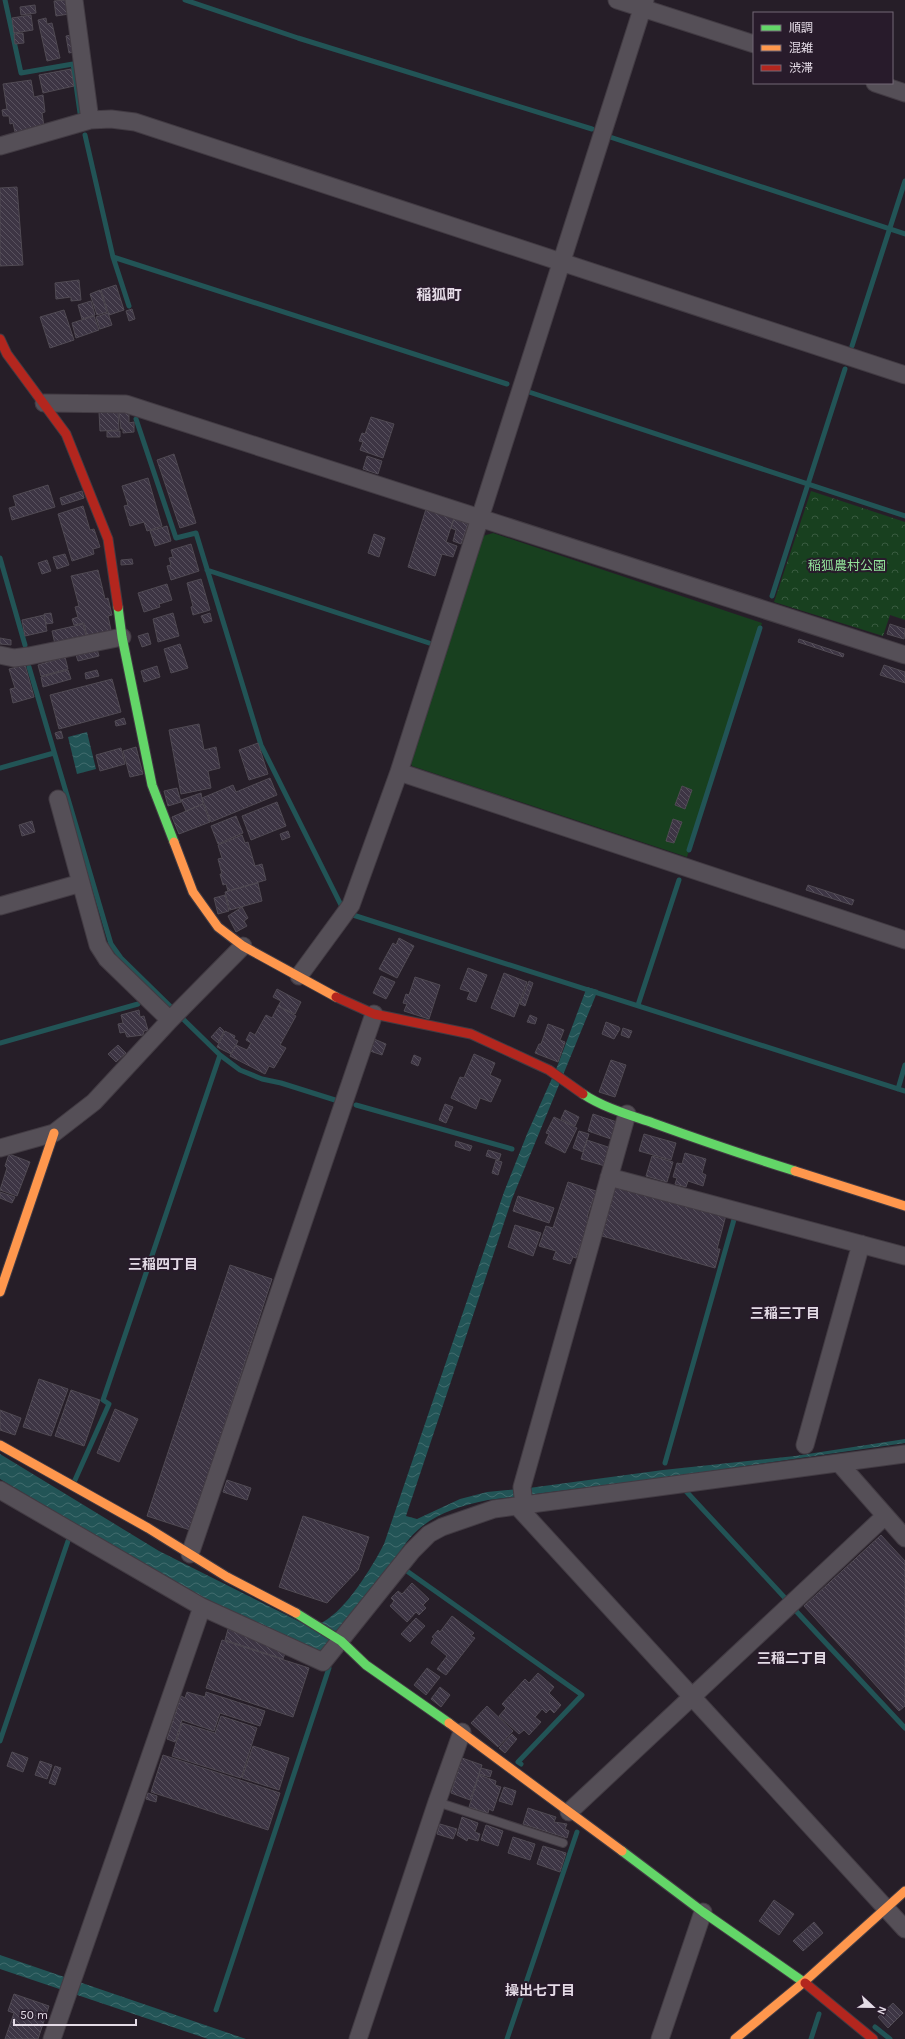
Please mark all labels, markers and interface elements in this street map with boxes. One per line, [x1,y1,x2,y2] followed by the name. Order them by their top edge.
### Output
[753,12,893,84] legend
[789,21,813,35] text: 順調
[789,41,813,55] text: 混雑
[789,61,813,75] text: 渋滞
[416,286,462,304] district label: 稲狐町
[808,558,886,573] park label: 稲狐農村公園
[128,1256,198,1273] district label: 三稲四丁目
[750,1305,820,1322] district label: 三稲三丁目
[757,1650,827,1667] district label: 三稲二丁目
[505,1982,575,1999] district label: 操出七丁目
[853,1987,893,2027] north arrow
[14,2001,136,2027] scale bar
[874,2004,889,2017] text: N
[20,2008,48,2022] text: 50 m

